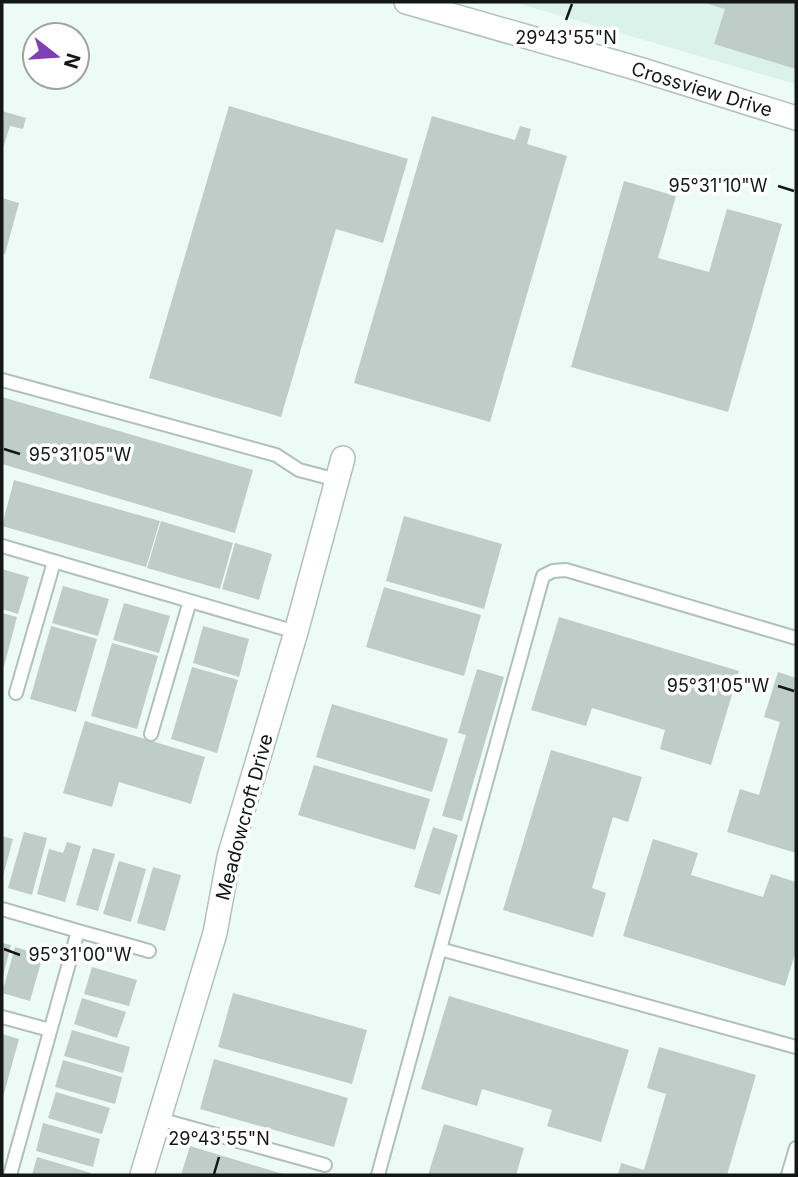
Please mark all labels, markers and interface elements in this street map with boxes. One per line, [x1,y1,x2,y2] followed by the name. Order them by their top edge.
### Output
[21,21,91,91] north arrow
[515,27,617,48] text: 29°43'55"N
[59,51,85,71] text: N
[629,57,775,122] street label: Crossview Drive
[669,175,768,196] text: 95°31'10"W
[29,444,132,465] text: 95°31'05"W
[667,675,770,696] text: 95°31'05"W
[211,731,278,903] street label: Meadowcroft Drive
[29,944,132,965] text: 95°31'00"W
[168,1128,270,1149] text: 29°43'55"N

